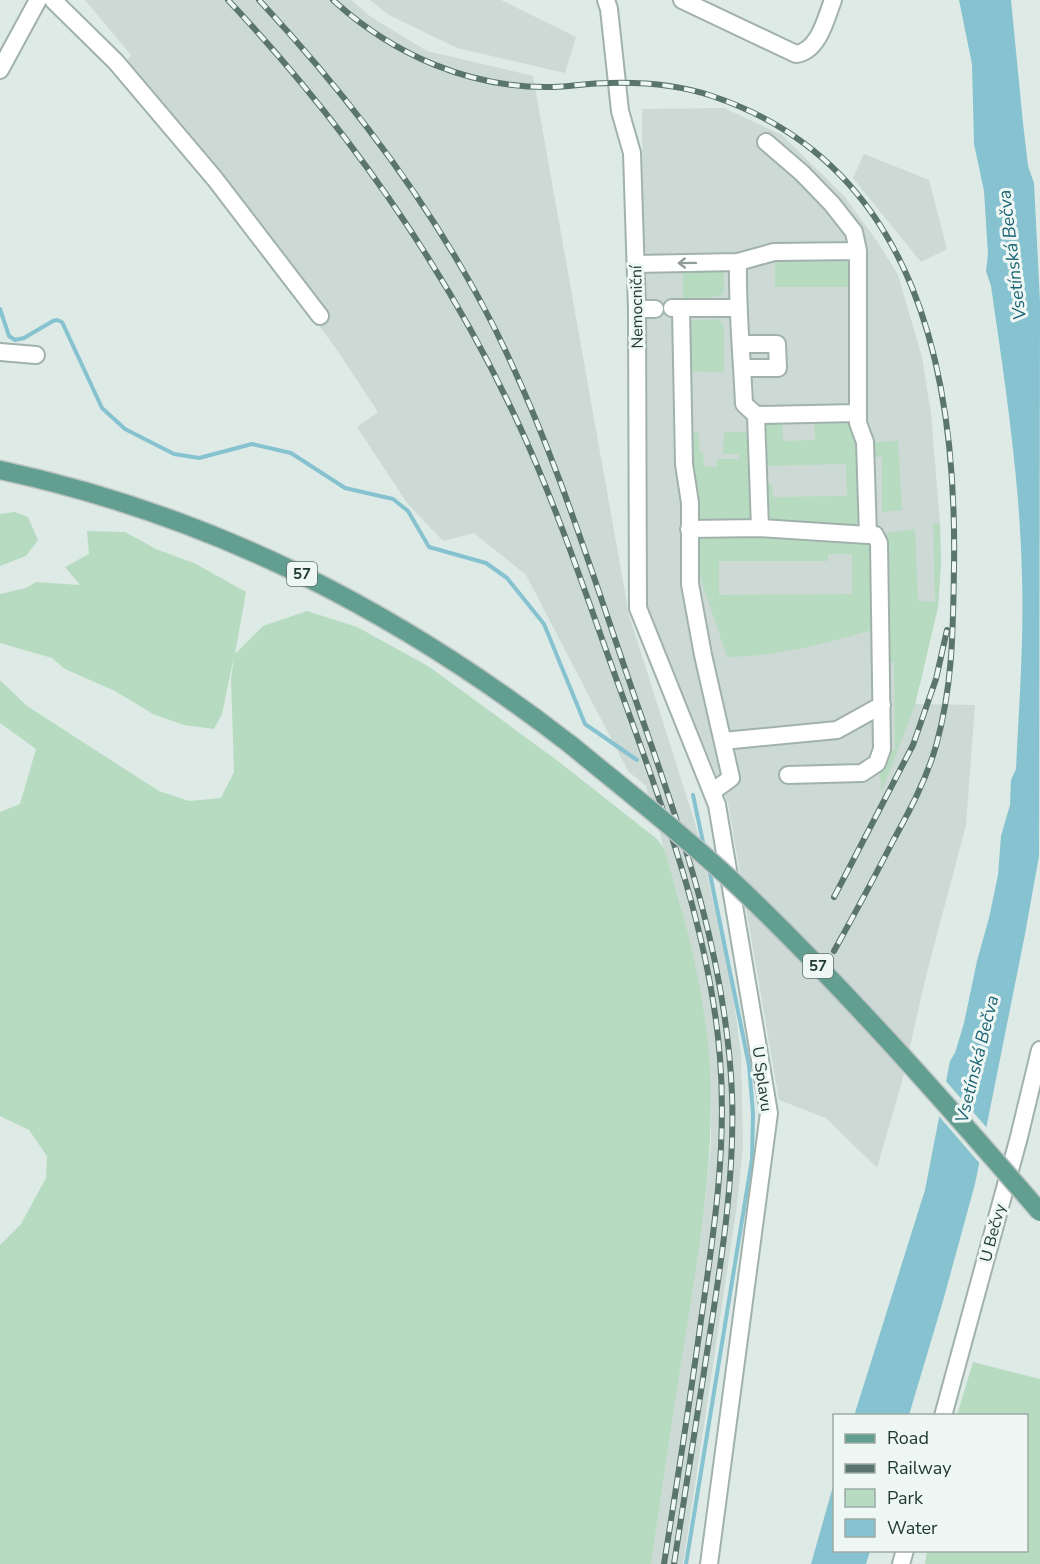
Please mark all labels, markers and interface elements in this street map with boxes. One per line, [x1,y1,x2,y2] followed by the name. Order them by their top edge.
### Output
[992,189,1032,321] water label: Vsetínská Bečva
[677,258,697,269] one-way arrow
[625,264,649,349] street label: Nemocniční
[287,562,317,586] road number: 57
[803,954,833,978] road number: 57
[950,993,1004,1125] water label: Vsetínská Bečva
[747,1045,777,1113] street label: U Splavu
[975,1201,1012,1265] street label: U Bečvy
[833,1414,1028,1552] legend
[887,1426,929,1450] text: Road
[887,1456,952,1480] text: Railway
[887,1486,924,1510] text: Park
[887,1516,938,1540] text: Water

